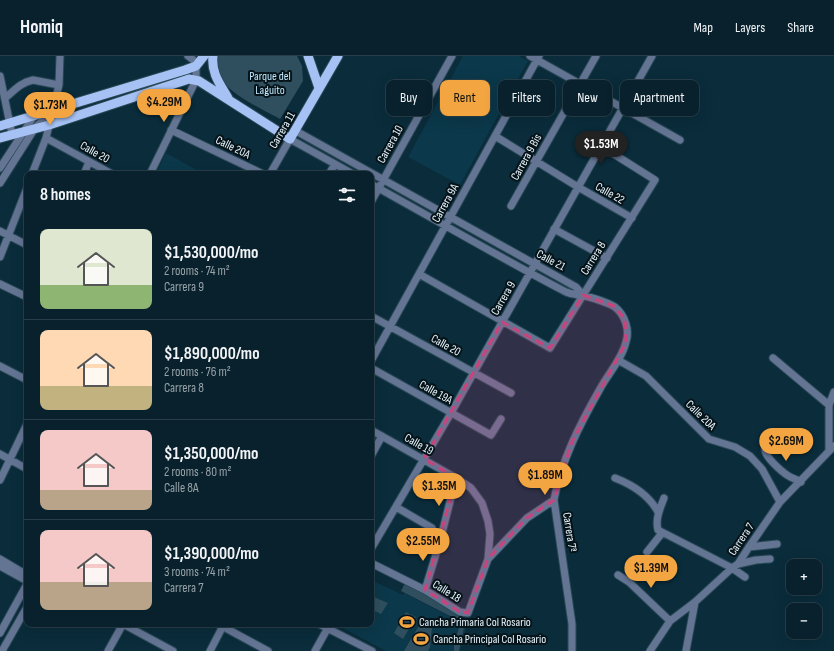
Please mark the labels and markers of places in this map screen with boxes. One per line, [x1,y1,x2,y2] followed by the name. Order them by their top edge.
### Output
[131,89,197,123] pin: $4.29M
[17,92,83,126] pin: $1.73M
[568,131,634,165] pin: $1.53M
[753,428,819,462] pin: $2.69M
[512,462,578,496] pin: $1.89M
[406,473,472,507] pin: $1.35M
[390,528,456,562] pin: $2.55M
[618,555,684,589] pin: $1.39M
[398,613,416,631] sports icon: Cancha Primaria Col Rosario
[419,615,531,630] place label: Cancha Primaria Col Rosario
[412,630,430,648] sports icon: Cancha Principal Col Rosario
[433,632,546,647] place label: Cancha Principal Col Rosario

